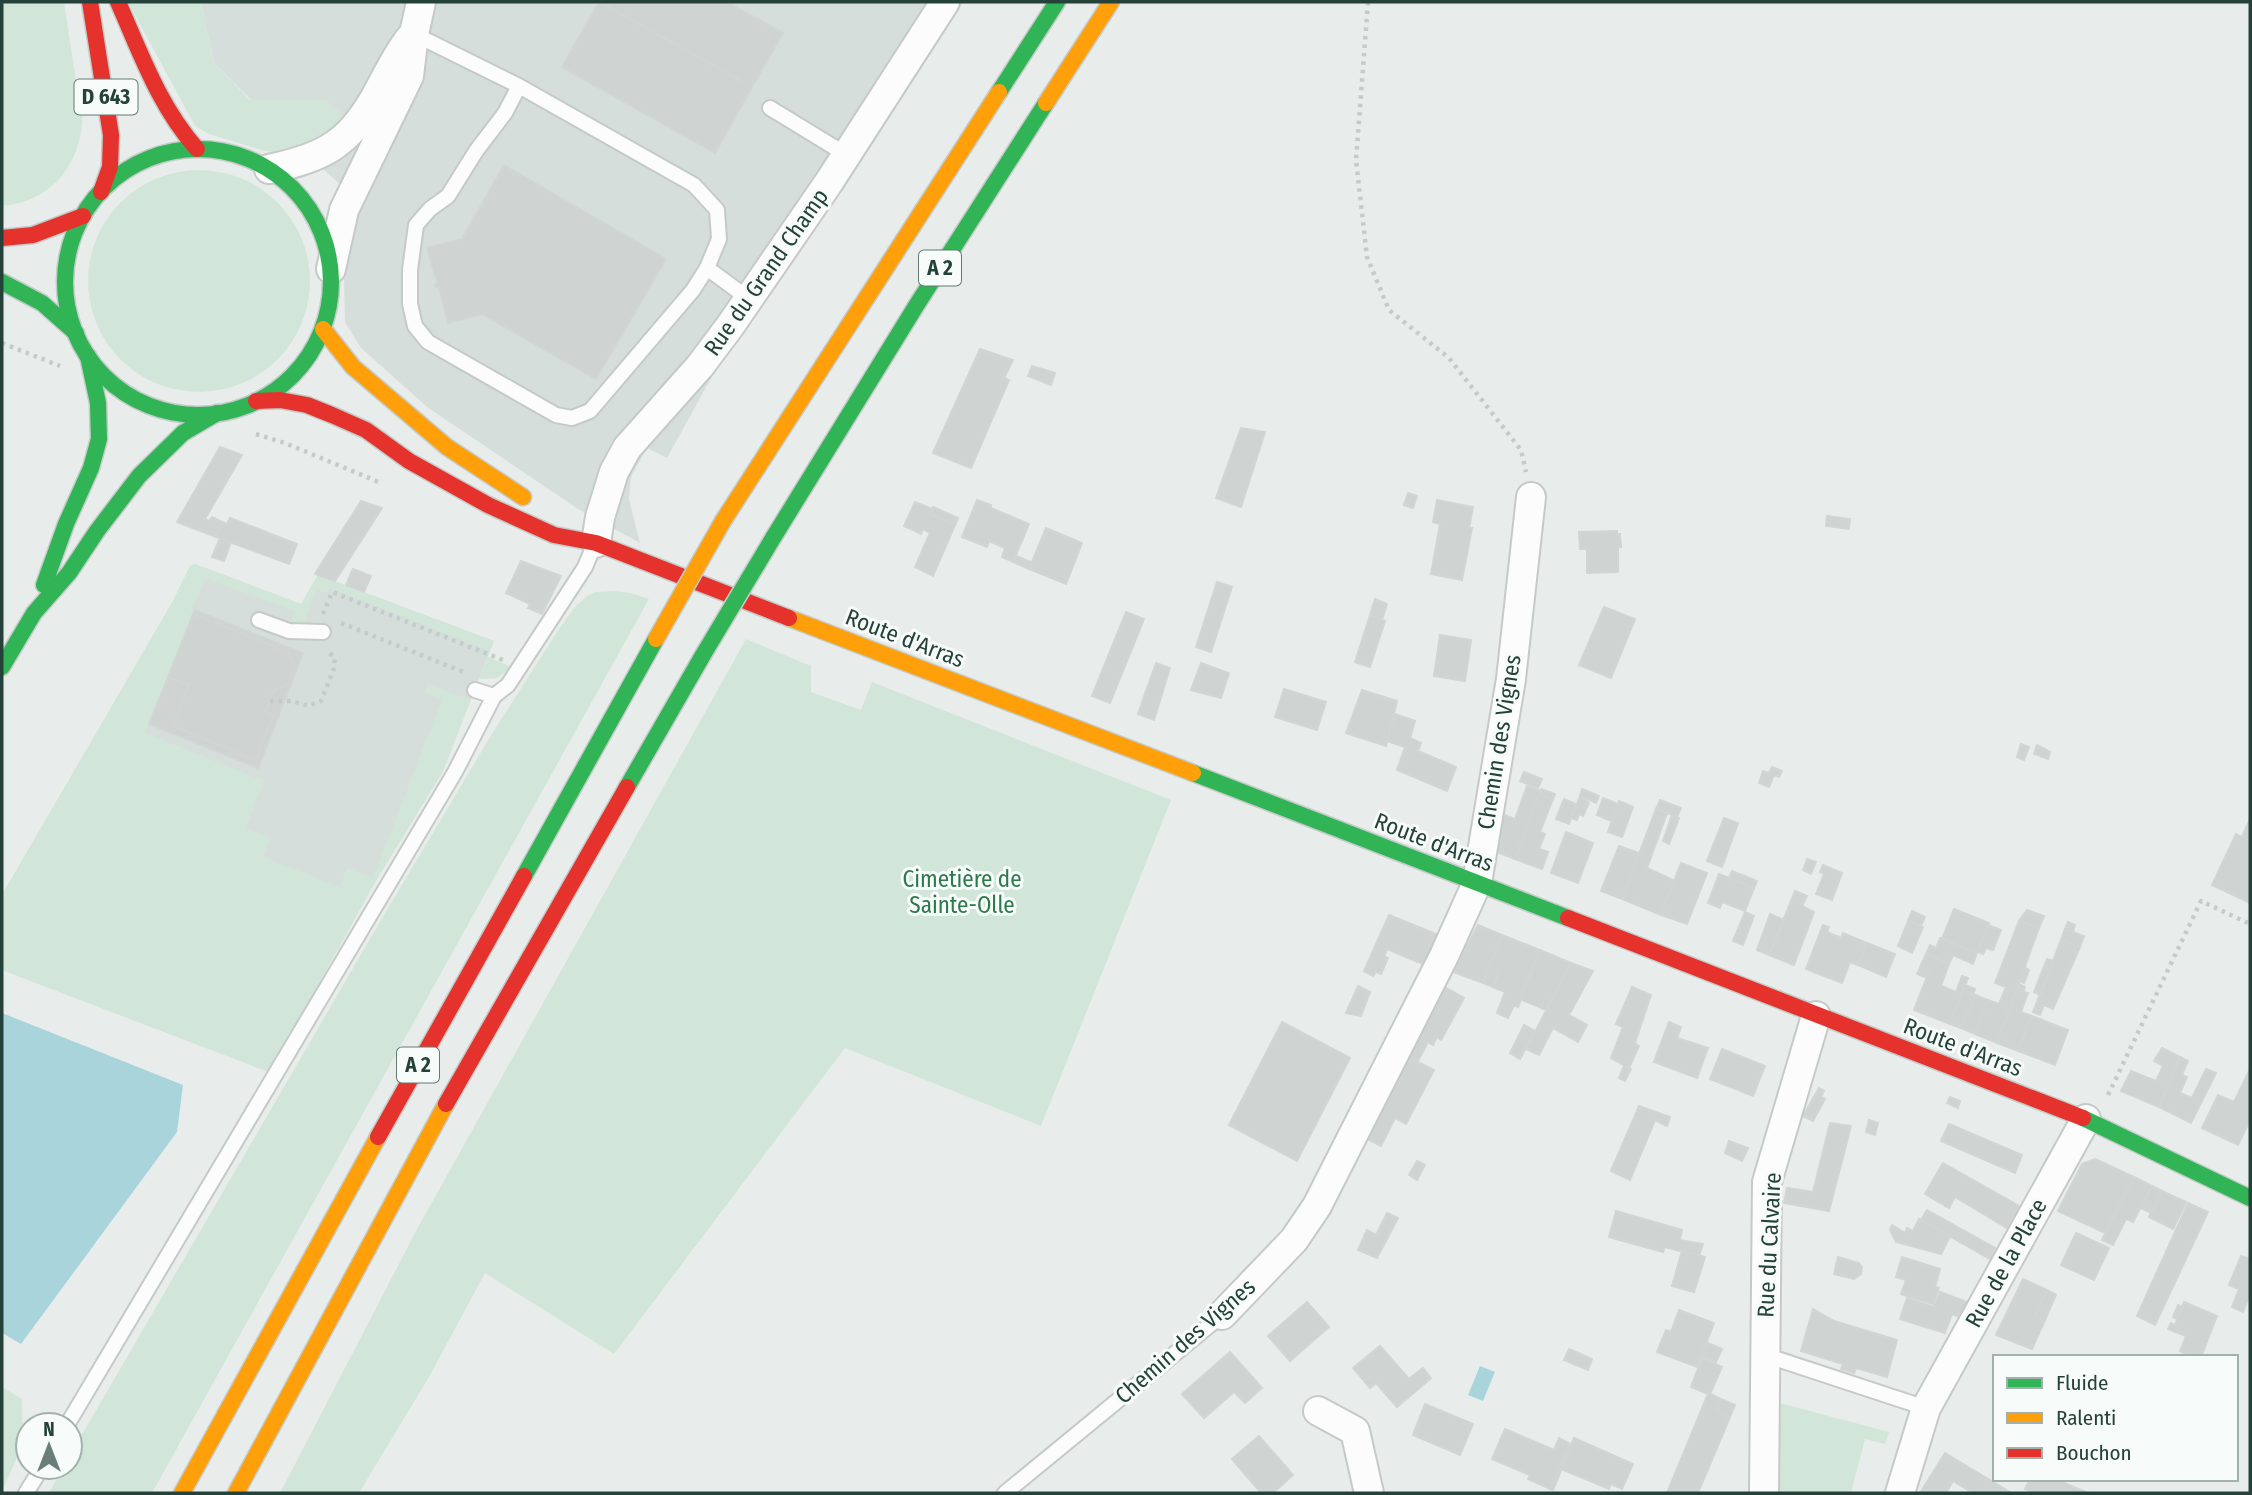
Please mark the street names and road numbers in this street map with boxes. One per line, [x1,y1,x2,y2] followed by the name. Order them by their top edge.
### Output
[74,80,138,114] road number: D 643
[698,183,834,361] street label: Rue du Grand Champ
[919,250,961,286] road number: A 2
[842,603,968,674] street label: Route d'Arras
[1471,652,1527,831] street label: Chemin des Vignes
[1371,807,1497,878] street label: Route d'Arras
[1900,1012,2026,1083] street label: Route d'Arras
[397,1048,439,1082] road number: A 2
[1751,1172,1787,1318] street label: Rue du Calvaire
[1959,1194,2053,1332] street label: Rue de la Place
[1109,1272,1261,1409] street label: Chemin des Vignes

